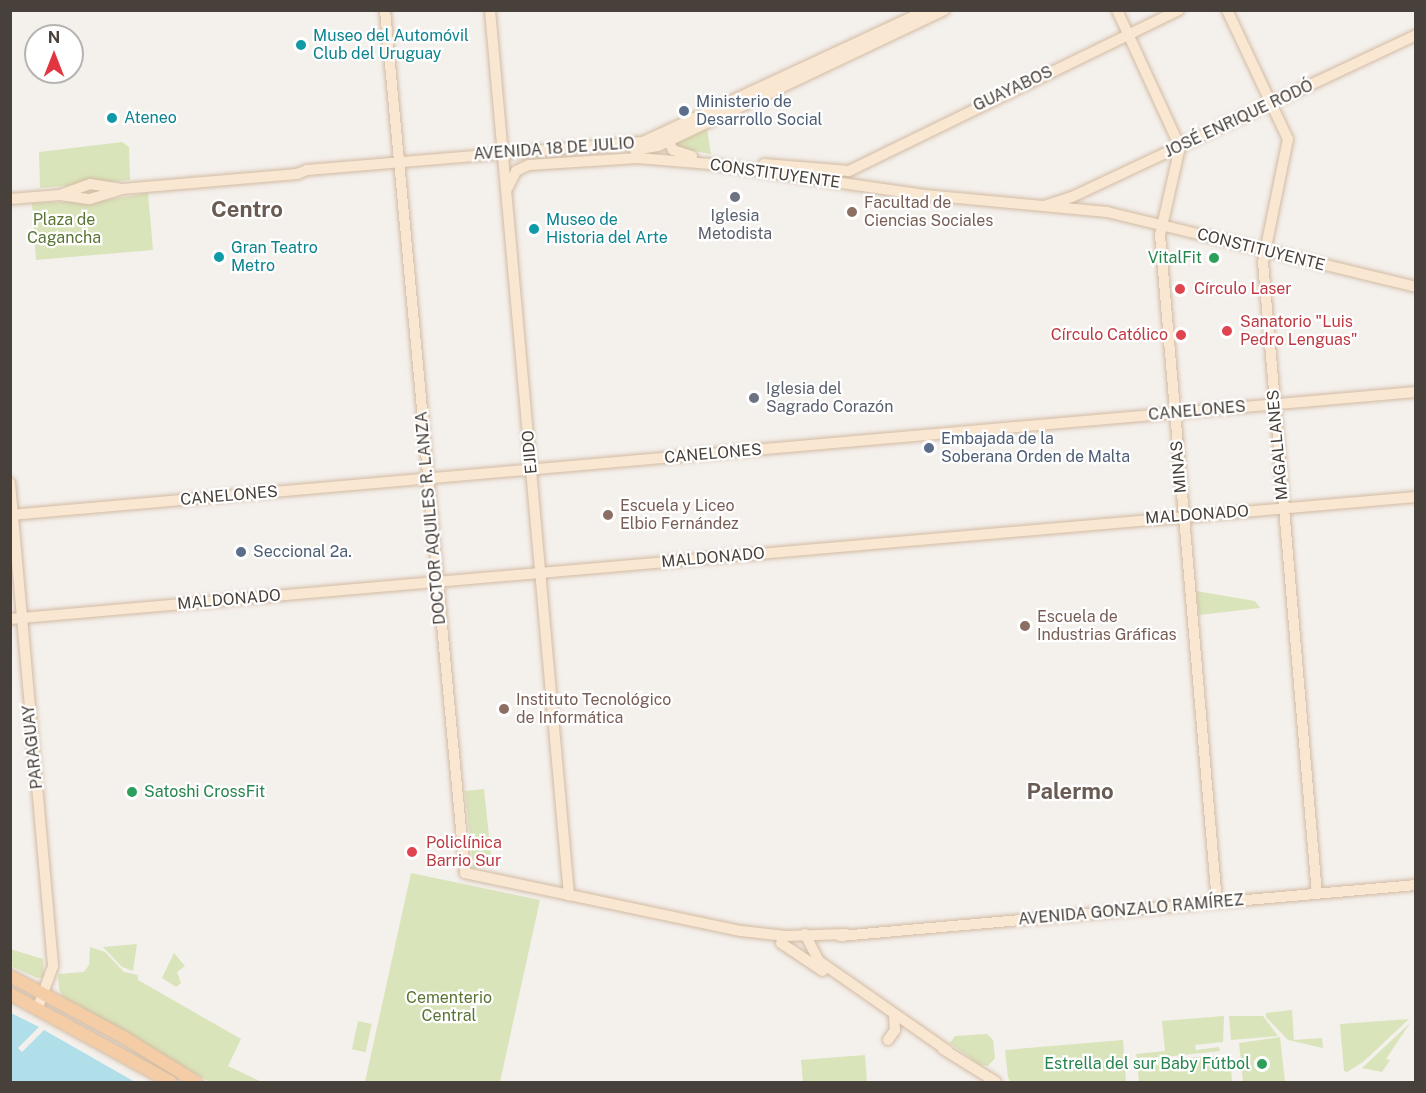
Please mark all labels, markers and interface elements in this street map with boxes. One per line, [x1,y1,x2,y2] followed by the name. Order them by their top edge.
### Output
[24,24,84,84] north arrow
[313,26,469,64] place label: Museo del Automóvil Club del Uruguay
[48,28,60,47] text: N
[294,38,308,52] marker: Museo del Automóvil Club del Uruguay
[970,62,1056,116] street label: GUAYABOS
[1162,76,1316,162] street label: JOSÉ ENRIQUE RODÓ
[696,92,823,130] place label: Ministerio de Desarrollo Social
[677,104,691,118] marker: Ministerio de Desarrollo Social
[124,108,177,128] place label: Ateneo
[105,111,119,125] marker: Ateneo
[473,134,635,164] street label: AVENIDA 18 DE JULIO
[709,155,841,193] street label: CONSTITUYENTE
[728,190,742,204] marker: Iglesia Metodista
[864,193,993,231] place label: Facultad de Ciencias Sociales
[211,197,283,223] district label: Centro
[845,205,859,219] marker: Facultad de Ciencias Sociales
[698,206,772,244] place label: Iglesia Metodista
[27,210,101,248] park label: Plaza de Cagancha
[546,210,668,248] place label: Museo de Historia del Arte
[527,222,541,236] marker: Museo de Historia del Arte
[1195,225,1327,275] street label: CONSTITUYENTE
[231,238,318,276] place label: Gran Teatro Metro
[1148,248,1202,268] place label: VitalFit
[212,250,226,264] marker: Gran Teatro Metro
[1207,251,1221,265] marker: VitalFit
[1194,279,1292,299] place label: Círculo Laser
[1171,280,1189,298] marker: Círculo Laser
[1240,312,1358,350] place label: Sanatorio "Luis Pedro Lenguas"
[1218,322,1236,340] marker: Sanatorio "Luis Pedro Lenguas"
[1051,325,1168,345] place label: Círculo Católico
[1172,326,1190,344] marker: Círculo Católico
[766,379,894,417] place label: Iglesia del Sagrado Corazón
[1264,389,1292,501] street label: MAGALLANES
[747,391,761,405] marker: Iglesia del Sagrado Corazón
[1148,397,1246,425] street label: CANELONES
[412,410,450,626] street label: DOCTOR AQUILES R. LANZA
[519,429,541,475] street label: EJIDO
[941,429,1130,467] place label: Embajada de la Soberana Orden de Malta
[664,440,762,468] street label: CANELONES
[1167,440,1191,494] street label: MINAS
[922,441,936,455] marker: Embajada de la Soberana Orden de Malta
[180,482,278,510] street label: CANELONES
[620,496,739,534] place label: Escuela y Liceo Elbio Fernández
[1145,502,1249,528] street label: MALDONADO
[601,508,615,522] marker: Escuela y Liceo Elbio Fernández
[253,542,352,562] place label: Seccional 2a.
[660,544,766,572] street label: MALDONADO
[234,545,248,559] marker: Seccional 2a.
[176,586,282,614] street label: MALDONADO
[1037,607,1177,645] place label: Escuela de Industrias Gráficas
[1018,619,1032,633] marker: Escuela de Industrias Gráficas
[516,690,672,728] place label: Instituto Tecnológico de Informática
[497,702,511,716] marker: Instituto Tecnológico de Informática
[19,704,47,790] street label: PARAGUAY
[1026,779,1114,805] district label: Palermo
[144,782,265,802] place label: Satoshi CrossFit
[125,785,139,799] marker: Satoshi CrossFit
[426,833,502,871] place label: Policlínica Barrio Sur
[403,843,421,861] marker: Policlínica Barrio Sur
[1017,891,1245,929] street label: AVENIDA GONZALO RAMÍREZ
[406,988,492,1026] park label: Cementerio Central
[1044,1054,1250,1074] place label: Estrella del sur Baby Fútbol
[1255,1057,1269,1071] marker: Estrella del sur Baby Fútbol

